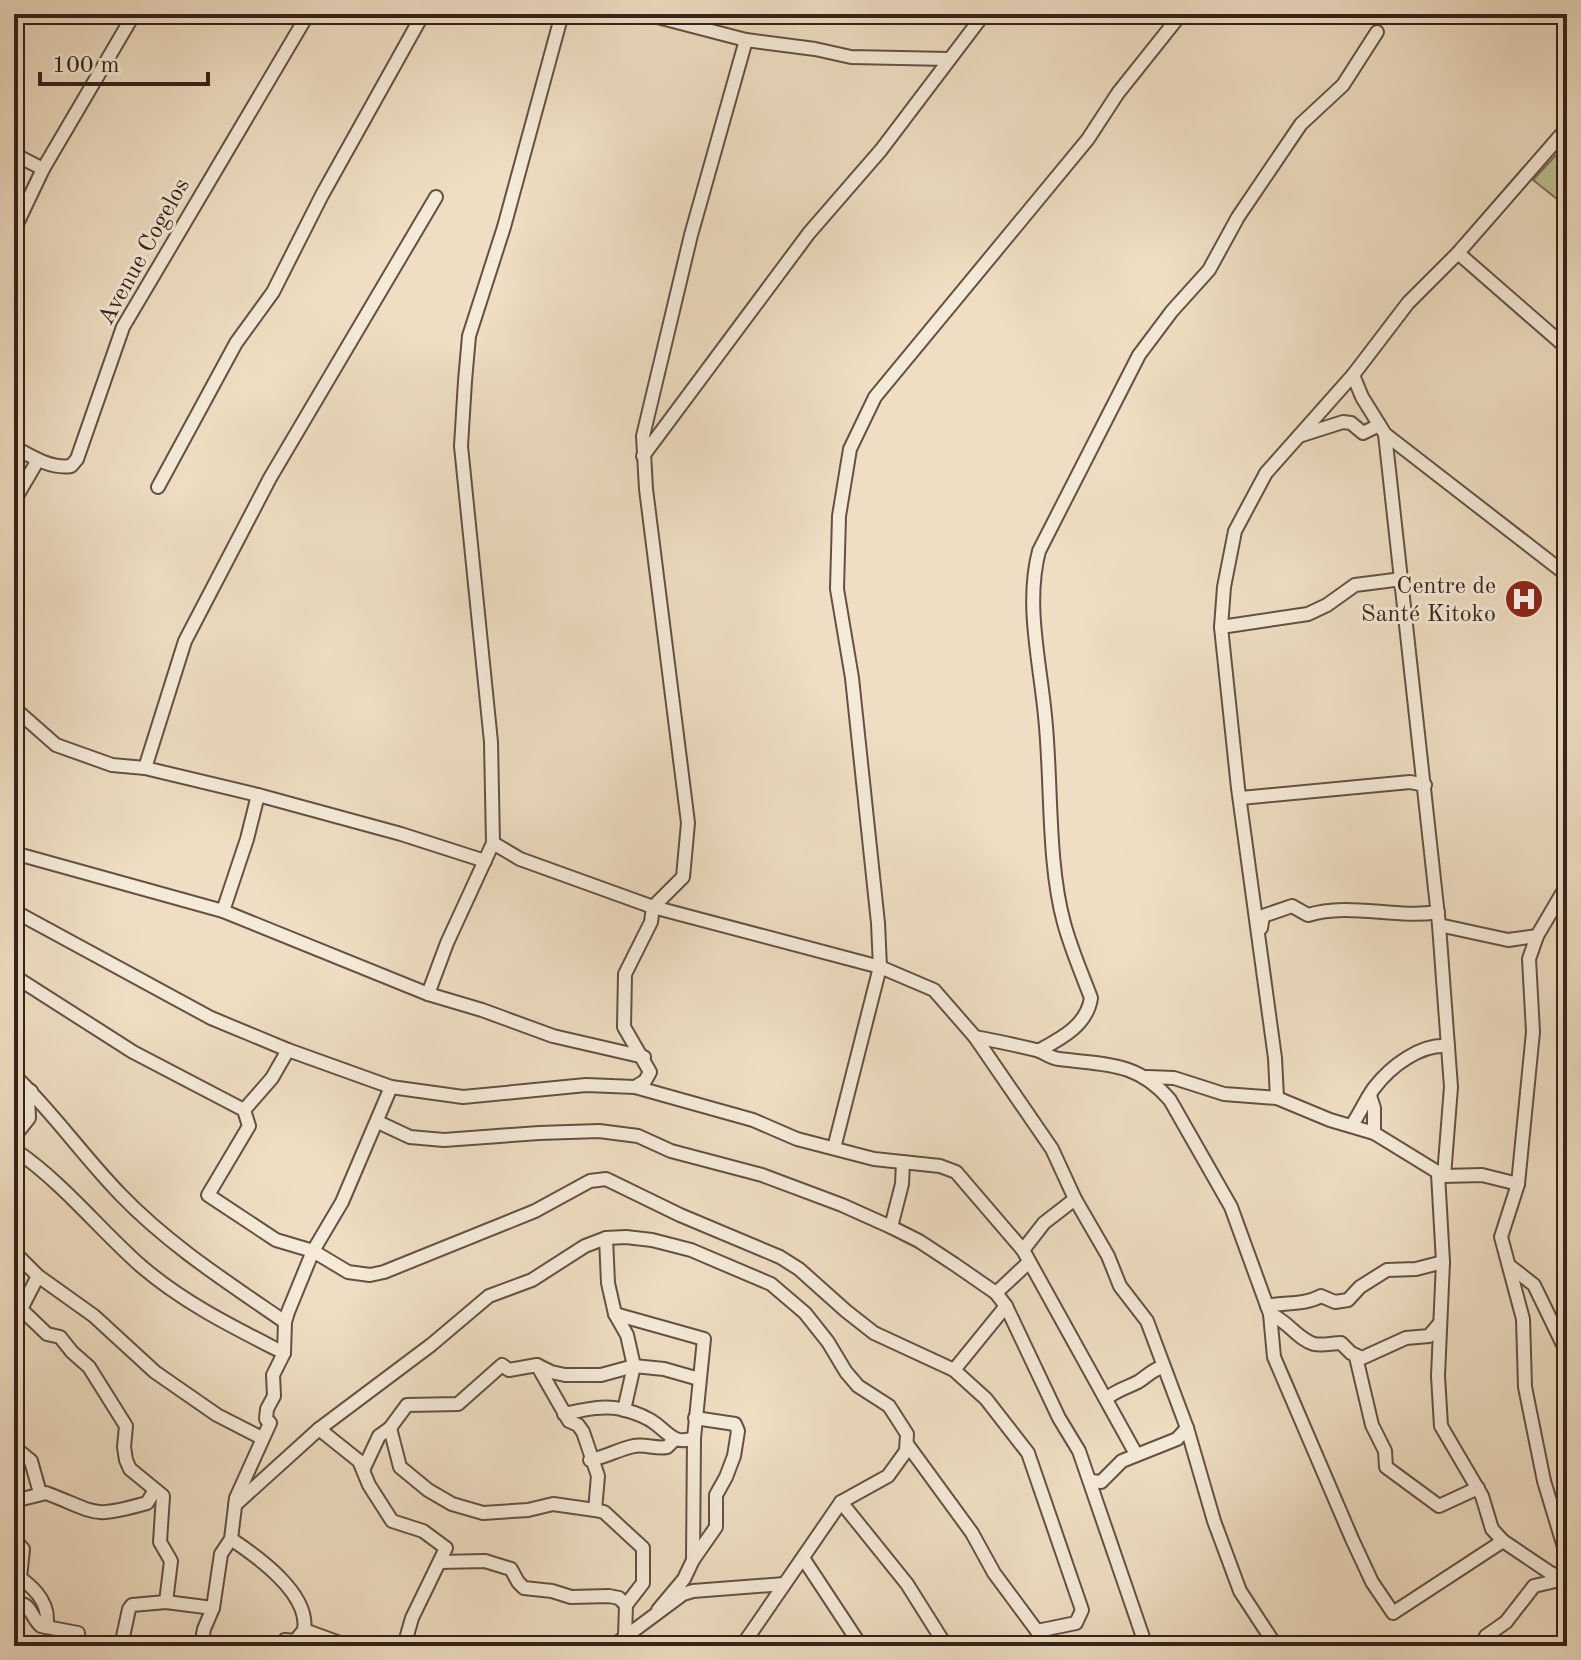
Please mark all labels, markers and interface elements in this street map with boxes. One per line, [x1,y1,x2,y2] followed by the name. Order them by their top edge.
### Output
[40,36,208,86] scale bar
[52,54,120,78] text: 100 m
[95,175,195,329] street label: Avenue Cogelos
[1361,575,1496,627] place label: Centre de Santé Kitoko
[1503,578,1545,620] hospital icon: Centre de Santé Kitoko

